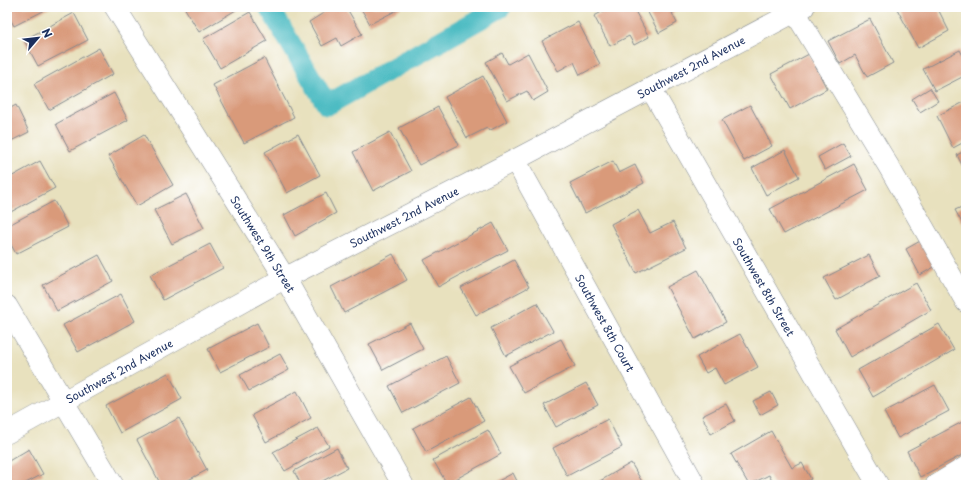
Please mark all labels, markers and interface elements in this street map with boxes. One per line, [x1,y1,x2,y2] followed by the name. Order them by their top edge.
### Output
[18,18,58,58] north arrow
[38,25,57,41] text: N
[634,31,748,103] street label: Southwest 2nd Avenue
[347,182,462,252] street label: Southwest 2nd Avenue
[226,192,300,296] street label: Southwest 9th Street
[729,235,799,340] street label: Southwest 8th Street
[571,271,639,375] street label: Southwest 8th Court
[62,334,176,408] street label: Southwest 2nd Avenue

